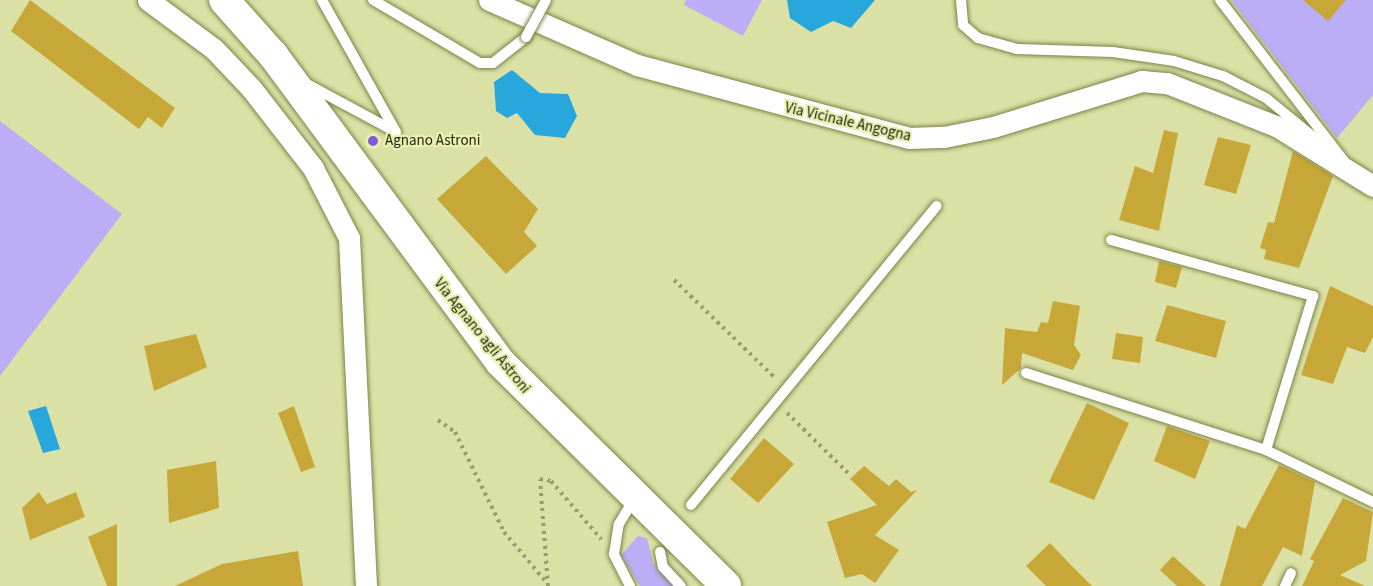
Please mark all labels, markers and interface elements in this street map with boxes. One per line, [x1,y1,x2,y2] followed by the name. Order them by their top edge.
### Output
[783,99,913,145] street label: Via Vicinale Angogna
[385,132,480,150] place label: Agnano Astroni
[366,134,380,148] marker: Agnano Astroni
[430,275,534,397] street label: Via Agnano agli Astroni

